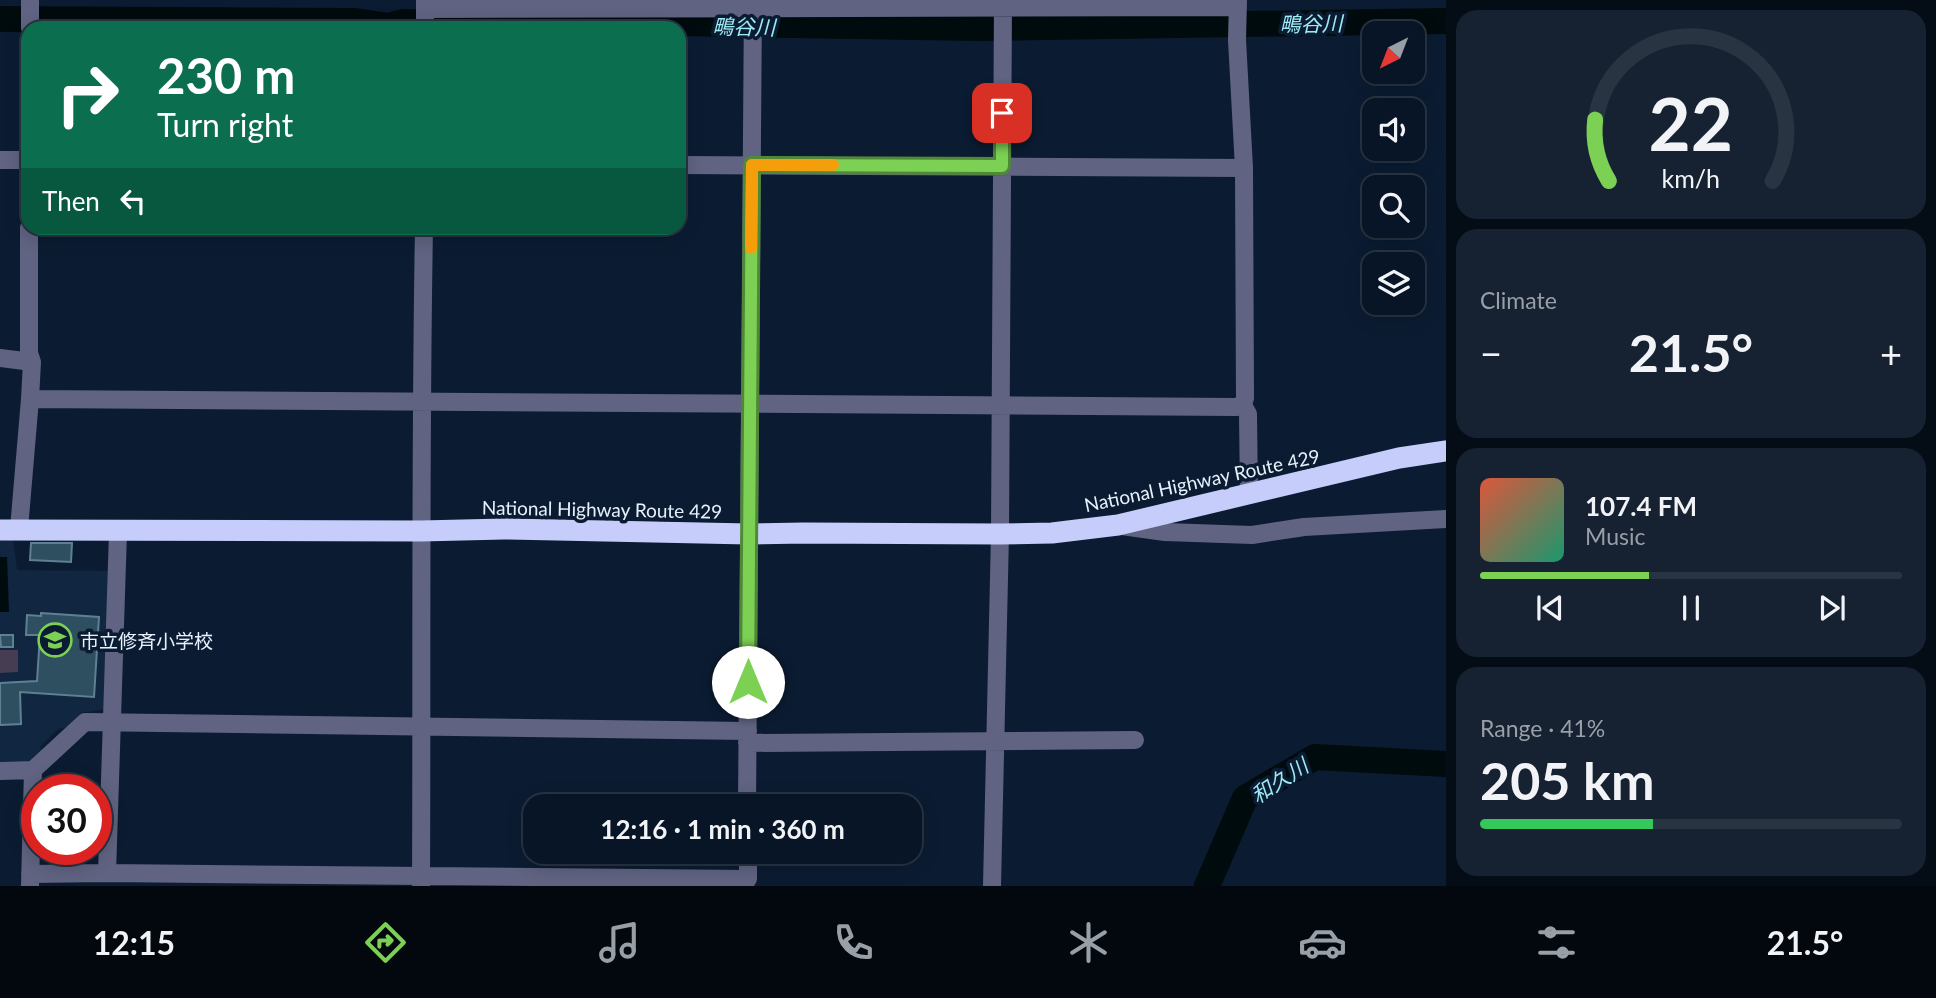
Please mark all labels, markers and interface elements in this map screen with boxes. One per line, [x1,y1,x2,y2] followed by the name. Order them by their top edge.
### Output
[1279,10,1345,36] water label: 鴫谷川
[712,13,778,39] water label: 鴫谷川
[1362,21,1424,84] north arrow
[1362,21,1425,315] map controls
[157,46,295,104] text: 230 m
[42,49,133,140] icon: right
[1649,79,1733,167] text: 22
[972,83,1032,143] pin
[983,94,1021,132] icon: arrive
[1362,98,1425,161] button: sound
[157,105,293,144] text: Turn right
[1662,162,1720,192] text: km/h
[1362,175,1425,238] button: search
[114,182,152,220] icon: left
[42,185,100,217] text: Then
[1362,252,1425,315] button: layers
[1480,286,1557,314] text: Climate
[1629,321,1753,383] text: 21.5°
[1480,330,1502,376] text: −
[1880,330,1902,376] text: +
[1082,444,1322,516] street label: National Highway Route 429
[1585,490,1697,522] text: 107.4 FM
[482,495,722,523] street label: National Highway Route 429
[1585,522,1645,550] text: Music
[1531,589,1569,627] icon: previous
[1672,589,1710,627] icon: pause
[1813,589,1851,627] icon: next
[36,621,74,659] school or university icon: 市立修斉小学校
[80,629,213,652] place label: 市立修斉小学校
[711,645,785,719] position arrow
[1480,714,1605,742] text: Range · 41%
[1480,749,1654,811] text: 205 km
[1246,751,1314,808] water label: 和久川
[21,774,112,865] speed limit sign: 30
[600,813,845,845] text: 12:16 · 1 min · 360 m
[361,918,410,967] icon: directions
[595,918,644,967] icon: music
[829,918,878,967] icon: phone
[1064,918,1113,967] icon: climate
[1298,918,1347,967] icon: car
[1532,918,1581,967] icon: filters
[93,923,175,962] text: 12:15
[1767,923,1843,962] text: 21.5°

